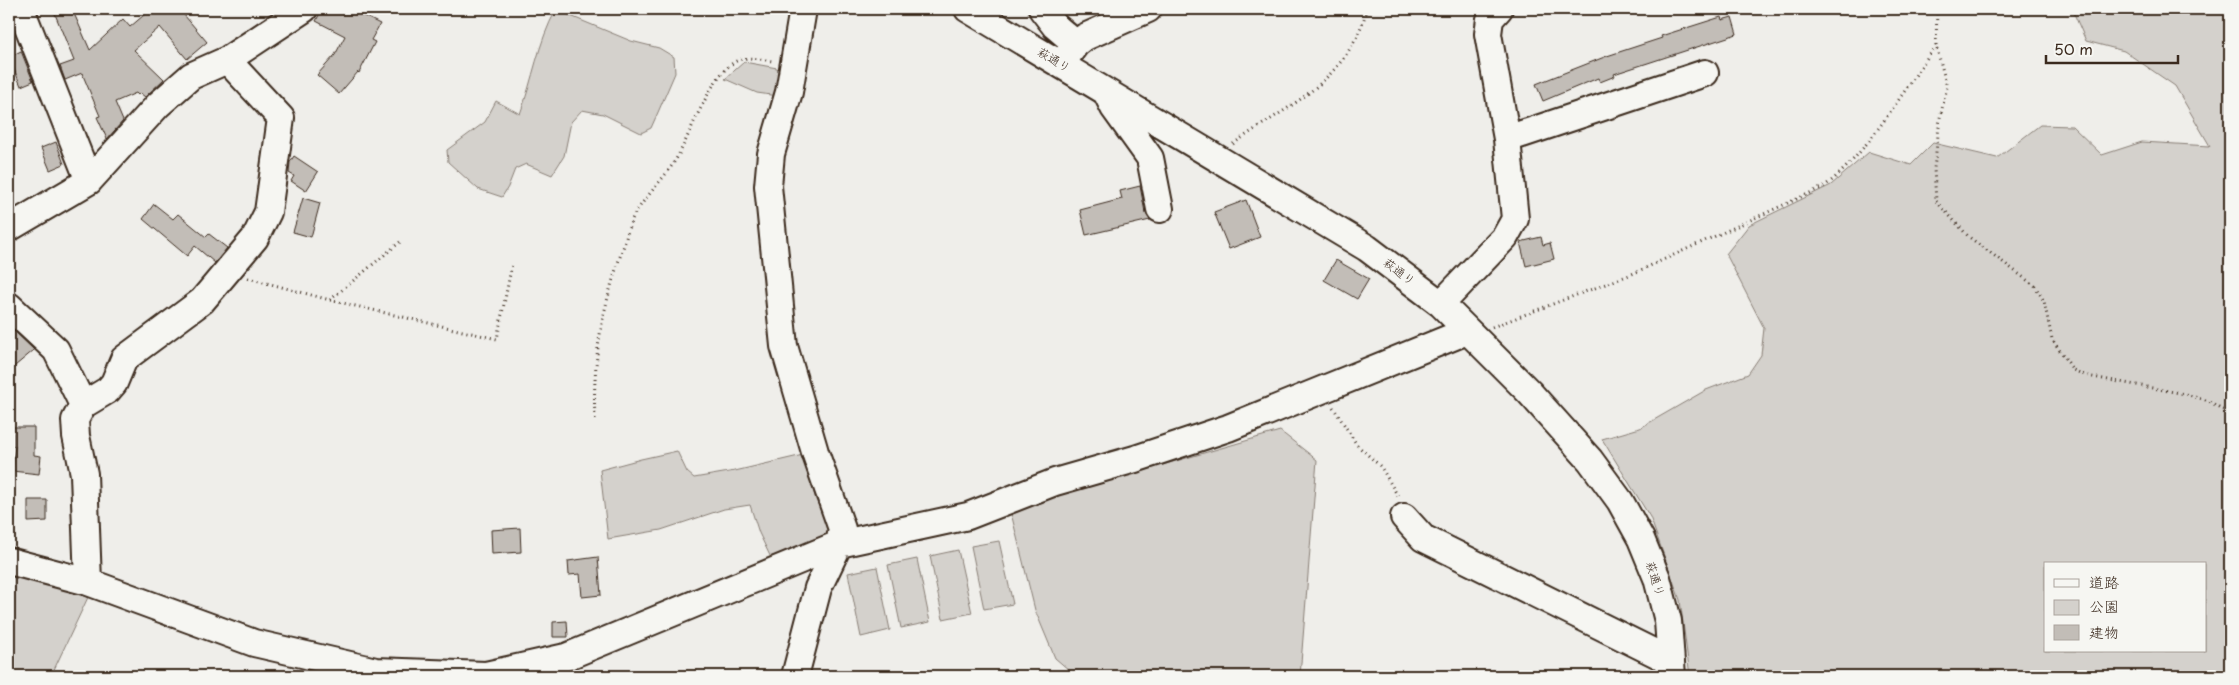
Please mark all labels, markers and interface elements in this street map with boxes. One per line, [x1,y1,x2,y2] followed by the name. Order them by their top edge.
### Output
[2046,32,2179,64] scale bar
[2054,37,2093,60] text: 50 m
[1034,42,1075,76] street label: 萩通り
[1380,253,1419,289] street label: 萩通り
[1642,559,1670,599] street label: 萩通り
[2044,562,2206,652] legend
[2089,570,2119,593] text: 道路
[2089,594,2119,617] text: 公園
[2089,620,2119,643] text: 建物

